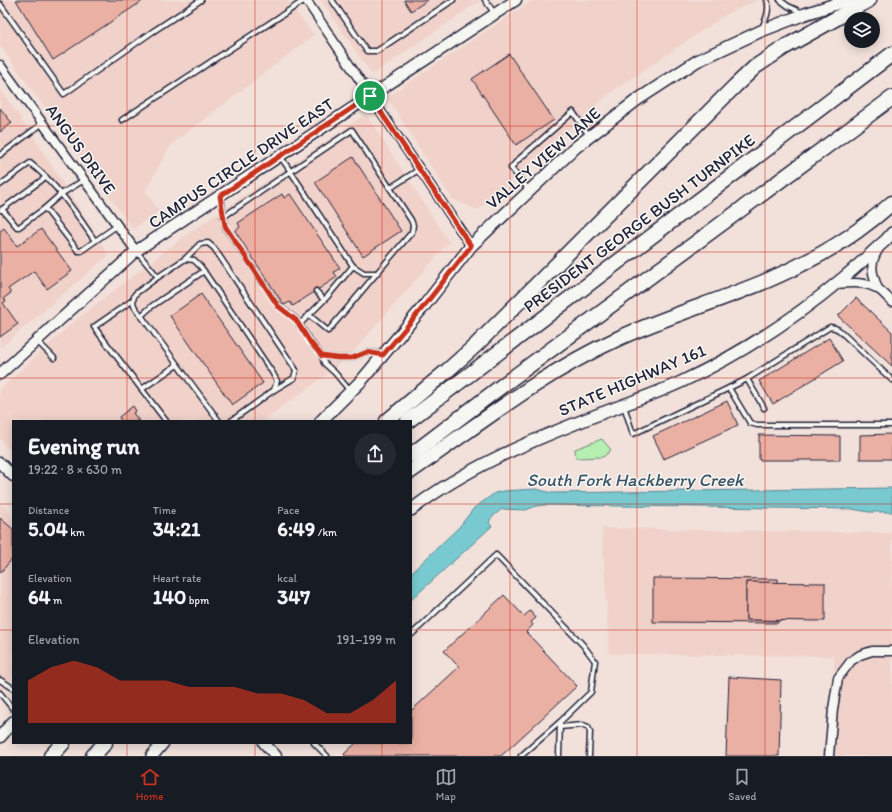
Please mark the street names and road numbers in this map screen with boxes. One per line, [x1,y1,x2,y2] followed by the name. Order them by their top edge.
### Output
[145,93,338,233] street label: CAMPUS CIRCLE DRIVE EAST
[42,100,120,198] street label: ANGUS DRIVE
[482,103,604,213] street label: VALLEY VIEW LANE
[519,129,759,317] street label: PRESIDENT GEORGE BUSH TURNPIKE
[555,340,709,420] street label: STATE HIGHWAY 161

